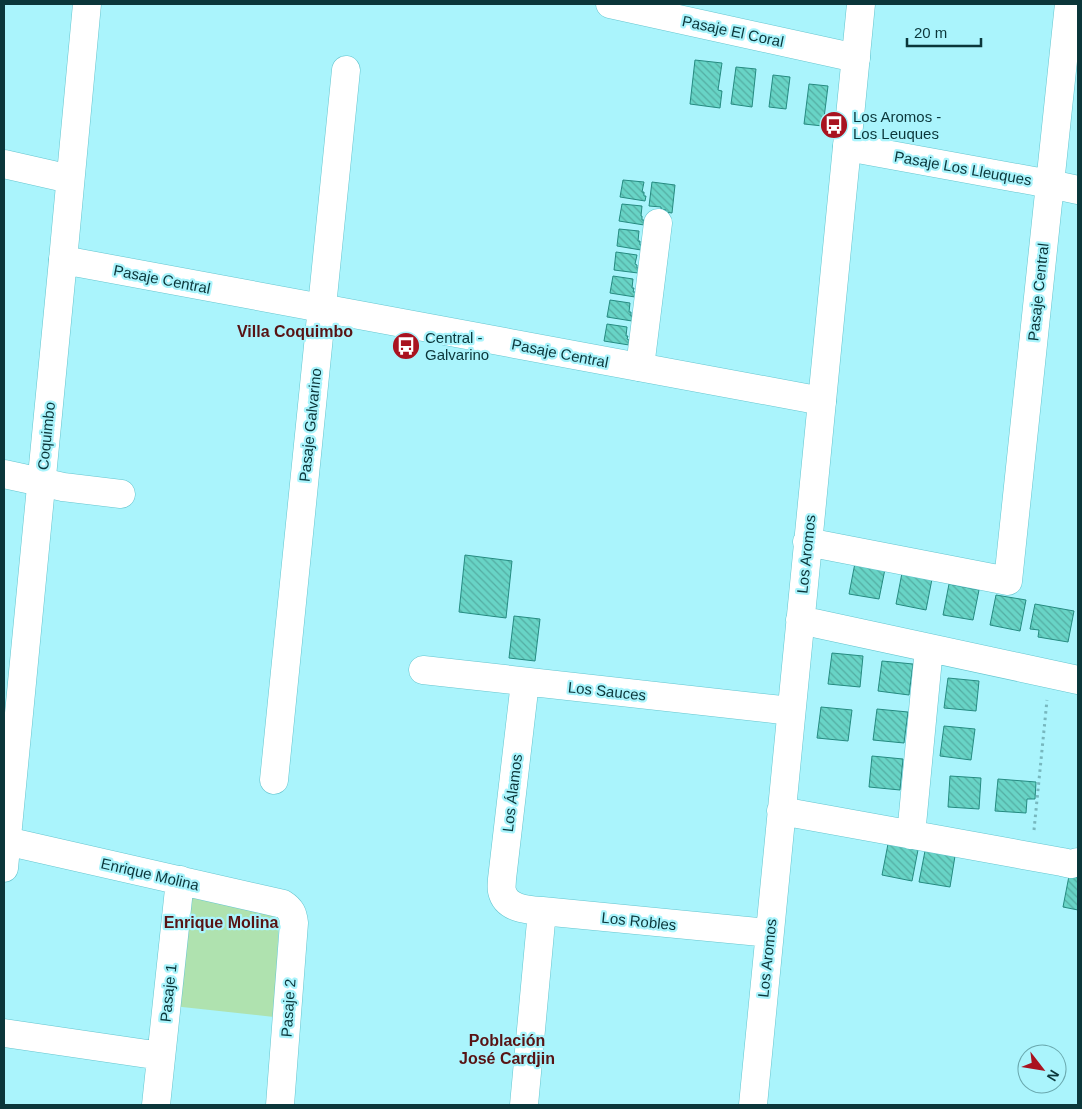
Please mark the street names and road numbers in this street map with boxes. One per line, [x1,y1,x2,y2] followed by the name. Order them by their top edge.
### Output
[681,12,785,50] street label: Pasaje El Coral
[893,148,1033,188] street label: Pasaje Los Lleuques
[1024,242,1052,342] street label: Pasaje Central
[112,261,212,297] street label: Pasaje Central
[510,335,610,371] street label: Pasaje Central
[296,367,324,483] street label: Pasaje Galvarino
[34,401,58,471] street label: Coquimbo
[793,514,819,594] street label: Los Aromos
[567,678,647,704] street label: Los Sauces
[499,753,525,833] street label: Los Álamos
[99,854,201,894] street label: Enrique Molina
[601,909,677,933] street label: Los Robles
[754,918,780,998] street label: Los Aromos
[156,963,180,1023] street label: Pasaje 1
[277,978,299,1038] street label: Pasaje 2

